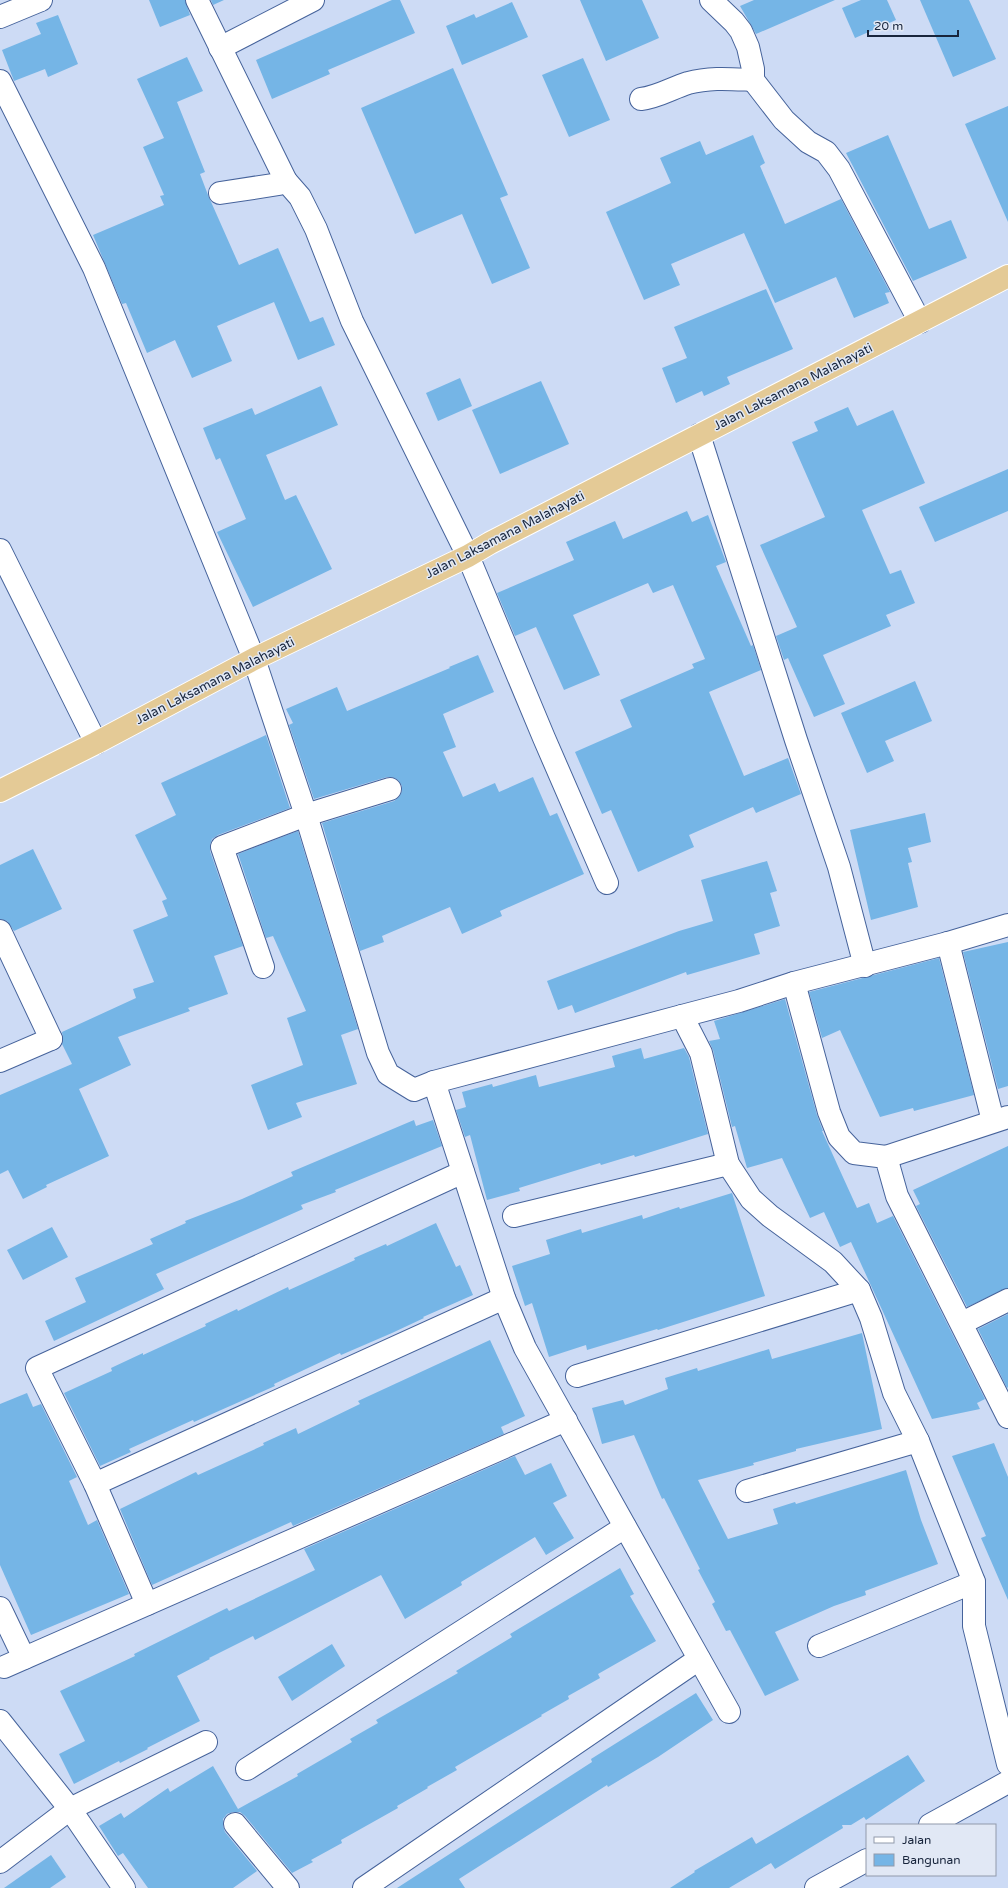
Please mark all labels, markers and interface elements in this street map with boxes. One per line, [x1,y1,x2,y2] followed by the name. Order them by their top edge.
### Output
[868,12,958,38] scale bar
[874,19,903,33] text: 20 m
[711,340,875,434] street label: Jalan Laksamana Malahayati
[423,488,587,582] street label: Jalan Laksamana Malahayati
[133,634,297,728] street label: Jalan Laksamana Malahayati
[866,1824,996,1876] legend
[902,1833,931,1847] text: Jalan
[902,1853,961,1867] text: Bangunan

